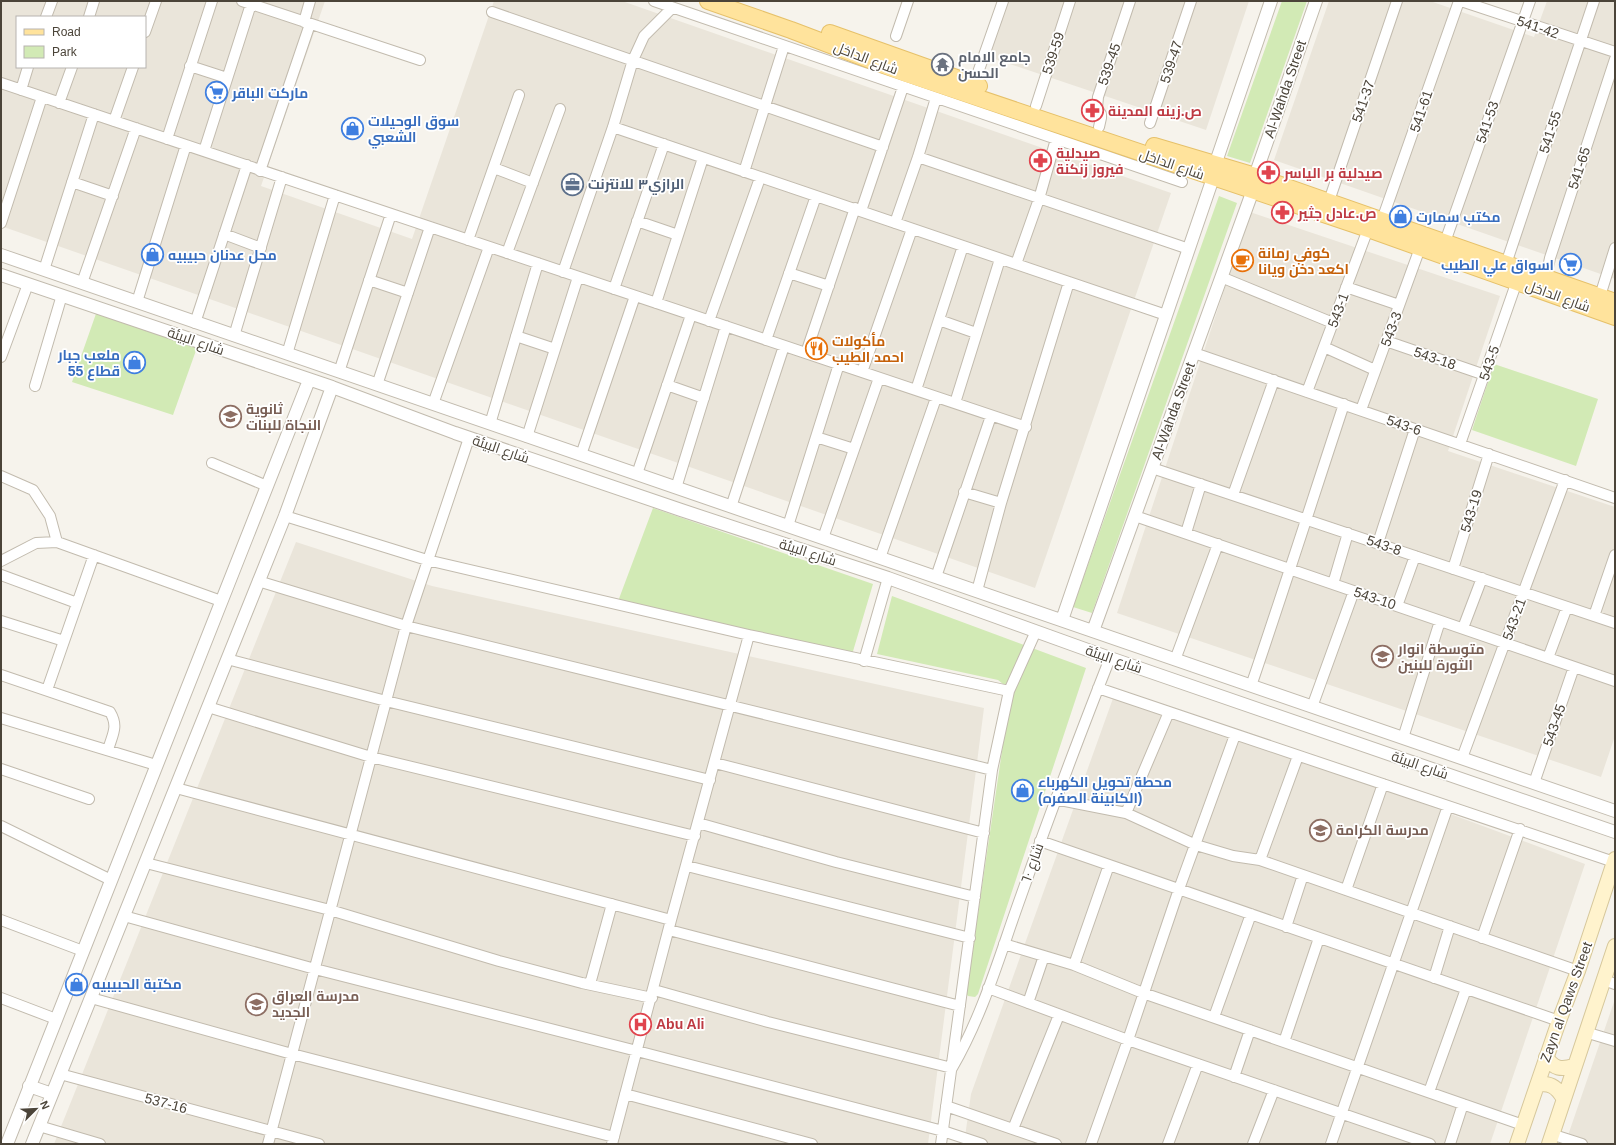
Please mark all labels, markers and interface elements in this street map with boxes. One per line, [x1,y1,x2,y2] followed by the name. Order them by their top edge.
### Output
[1515,12,1561,42] street label: 541-42
[16,16,146,68] legend
[52,25,81,39] text: Road
[1039,30,1067,76] street label: 539-59
[831,38,900,78] street label: شارع الداخل
[1261,38,1309,140] street label: Al-Wahda Street
[1157,39,1185,85] street label: 539-47
[1094,41,1124,87] street label: 539-45
[52,45,78,59] text: Park
[958,49,1031,82] place label: جامع الامام الحسن
[930,52,956,78] temple icon: جامع الامام الحسن
[1348,78,1378,124] street label: 541-37
[203,80,229,106] supermarket icon: ماركت الباقر
[231,85,308,102] place label: ماركت الباقر
[1406,88,1436,134] street label: 541-61
[1079,98,1105,124] pharmacy icon: ص.زينه المدينة
[1472,99,1502,145] street label: 541-53
[1108,103,1202,120] place label: ص.زينه المدينة
[1536,109,1564,155] street label: 541-55
[368,113,459,149] place label: سوق الوحيلات الشعبي
[339,116,365,142] shop icon: سوق الوحيلات الشعبي
[1056,145,1124,178] place label: صيدلية فيروز زنكنة
[1137,145,1206,183] street label: شارع الداخل
[1565,145,1593,191] street label: 541-65
[1027,148,1053,174] pharmacy icon: صيدلية فيروز زنكنة
[1255,160,1281,186] pharmacy icon: صيدلية بر الياسر
[1283,165,1383,182] place label: صيدلية بر الياسر
[560,171,586,197] office icon: الرازي٣ للانترنت
[588,176,684,195] place label: الرازي٣ للانترنت
[1269,200,1295,226] pharmacy icon: ص.عادل جثير
[1388,204,1414,230] shop icon: مكتب سمارت
[1297,205,1376,222] place label: ص.عادل جثير
[1416,209,1501,225] place label: مكتب سمارت
[139,242,165,268] shop icon: محل عدنان حبيبيه
[1258,245,1349,278] place label: كوفي رمانة اكعد دخن ويانا
[168,247,277,264] place label: محل عدنان حبيبيه
[1229,248,1255,274] cafe icon: كوفي رمانة اكعد دخن ويانا
[1557,252,1583,278] supermarket icon: اسواق علي الطيب
[1441,257,1554,277] place label: اسواق علي الطيب
[1523,277,1592,316] street label: شارع الداخل
[1324,290,1352,330] street label: 543-1
[1377,309,1405,349] street label: 543-3
[165,324,227,359] street label: شارع البيئة
[832,332,904,365] place label: مأكولات احمد الطيب
[804,336,830,362] restaurant icon: مأكولات احمد الطيب
[1412,343,1458,373] street label: 543-18
[1476,343,1502,383] street label: 543-5
[57,347,120,381] place label: ملعب جبار قطاع 55
[122,350,148,376] shop icon: ملعب جبار قطاع 55
[1148,360,1198,462] street label: Al-Wahda Street
[246,401,321,433] place label: ثانوية النجاة للبنات
[218,404,244,430] school or university icon: ثانوية النجاة للبنات
[1384,412,1424,438] street label: 543-6
[470,432,532,467] street label: شارع البيئة
[1457,488,1485,534] street label: 543-19
[1364,532,1404,558] street label: 543-8
[777,535,839,570] street label: شارع البيئة
[1352,583,1398,613] street label: 543-10
[1499,596,1529,642] street label: 543-21
[1397,641,1485,674] place label: متوسطة انوار الثورة للبنين
[1083,642,1145,677] street label: شارع البيئة
[1369,644,1395,670] school or university icon: متوسطة انوار الثورة للبنين
[1539,702,1569,748] street label: 543-45
[1389,748,1451,783] street label: شارع البيئة
[1038,774,1172,807] place label: محطة تحويل الكهرباء (الكابينة الصفره)
[1009,777,1035,803] shop icon: محطة تحويل الكهرباء (الكابينة الصفره)
[1308,817,1334,843] school or university icon: مدرسة الكرامة
[1336,822,1429,839] place label: مدرسة الكرامة
[1017,841,1048,885] street label: شارع ٦٠
[1537,940,1595,1064] street label: Zayn al Qaws Street
[64,971,90,997] shop icon: مكتبة الحبيبيه
[92,976,182,992] place label: مكتبة الحبيبيه
[272,988,359,1020] place label: مدرسة العراق الجديد
[244,991,270,1017] school or university icon: مدرسة العراق الجديد
[627,1011,653,1037] hospital icon: Abu Ali
[656,1016,704,1032] place label: Abu Ali
[16,1089,56,1129] north arrow
[143,1090,189,1116] street label: 537-16
[38,1099,52,1111] text: N

